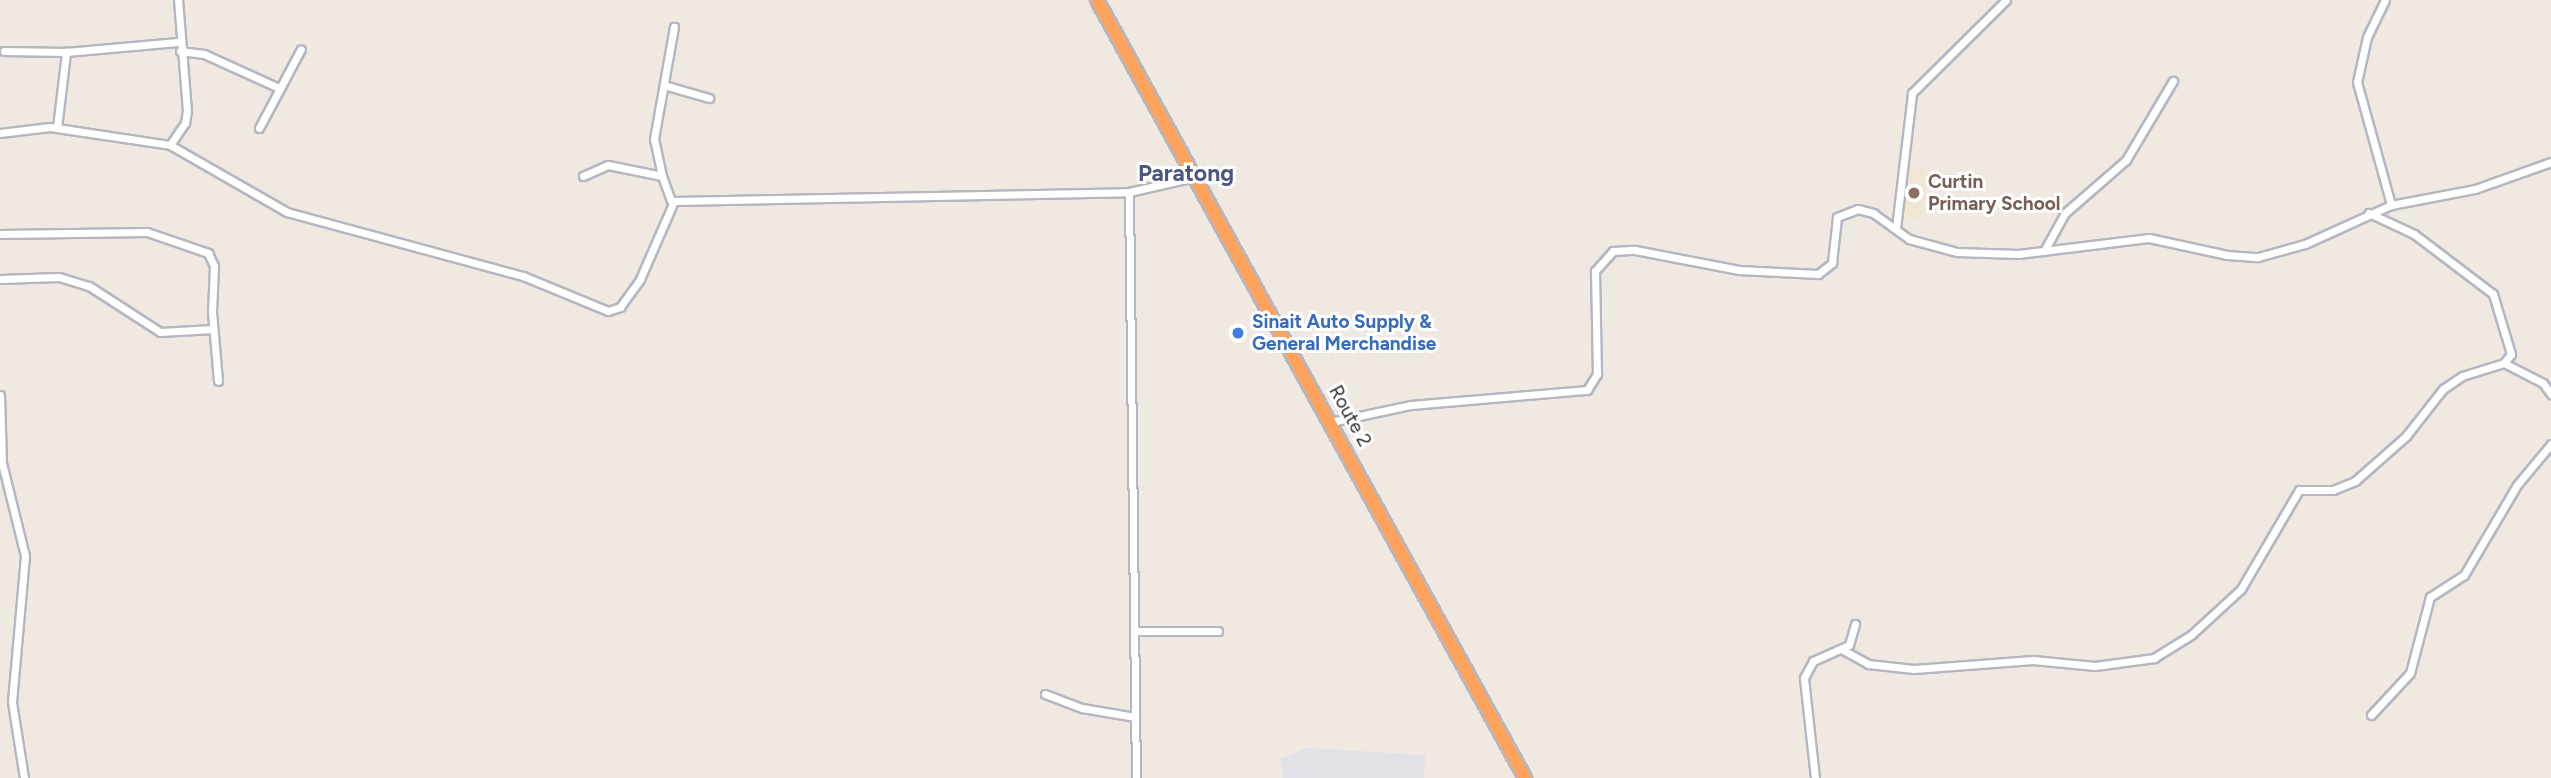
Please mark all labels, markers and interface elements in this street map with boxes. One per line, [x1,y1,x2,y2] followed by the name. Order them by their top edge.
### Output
[1138,159,1234,187] district label: Paratong
[1928,171,2060,215] place label: Curtin Primary School
[1906,185,1922,201] marker: Curtin Primary School
[1252,311,1436,355] place label: Sinait Auto Supply & General Merchandise
[1230,325,1246,341] marker: Sinait Auto Supply & General Merchandise
[1324,381,1376,451] street label: Route 2

